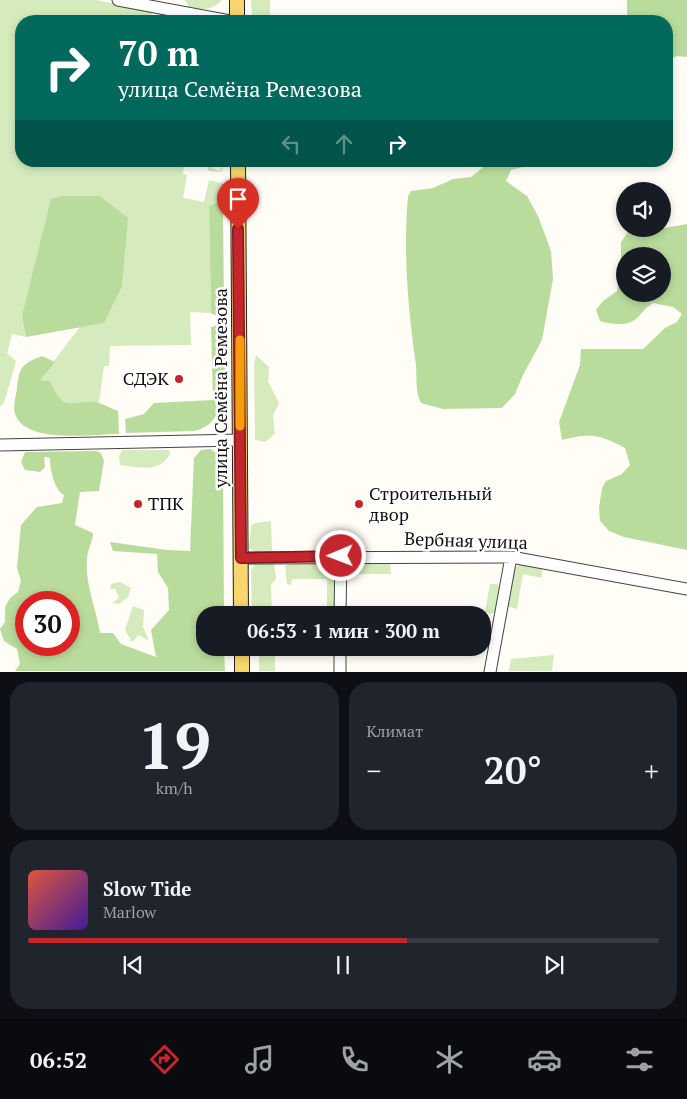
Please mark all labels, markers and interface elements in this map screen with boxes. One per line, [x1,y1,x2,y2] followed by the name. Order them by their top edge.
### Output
[118,30,199,76] text: 70 m
[35,35,100,100] icon: right
[118,74,362,103] text: улица Семёна Ремезова
[277,130,305,158] icon: left
[330,130,358,158] icon: ahead
[383,130,411,158] icon: right
[217,178,259,229] pin
[616,182,671,302] map controls
[616,182,671,237] button: sound
[224,185,252,213] icon: arrive
[616,247,671,302] button: layers
[208,288,232,489] street label: улица Семёна Ремезова
[123,366,169,390] place label: СДЭК
[173,373,185,385] marker: СДЭК
[369,481,492,526] place label: Строительный двор
[148,491,184,515] place label: ТПК
[132,498,144,510] marker: ТПК
[353,498,365,510] marker: Строительный двор
[404,526,528,554] street label: Вербная улица
[314,529,366,581] position arrow
[15,591,80,656] speed limit sign: 30
[247,618,440,643] text: 06:53 · 1 мин · 300 m
[138,701,211,788] text: 19
[367,720,423,742] text: Климат
[483,745,542,795] text: 20°
[367,752,381,789] text: −
[644,752,659,789] text: +
[156,777,193,799] text: km/h
[103,876,192,901] text: Slow Tide
[103,901,156,923] text: Marlow
[119,951,147,979] icon: previous
[329,951,357,979] icon: pause
[540,951,568,979] icon: next
[147,1042,182,1077] icon: directions
[242,1042,277,1077] icon: music
[337,1042,372,1077] icon: phone
[432,1042,467,1077] icon: climate
[527,1042,562,1077] icon: car
[622,1042,657,1077] icon: filters
[30,1045,87,1074] text: 06:52

